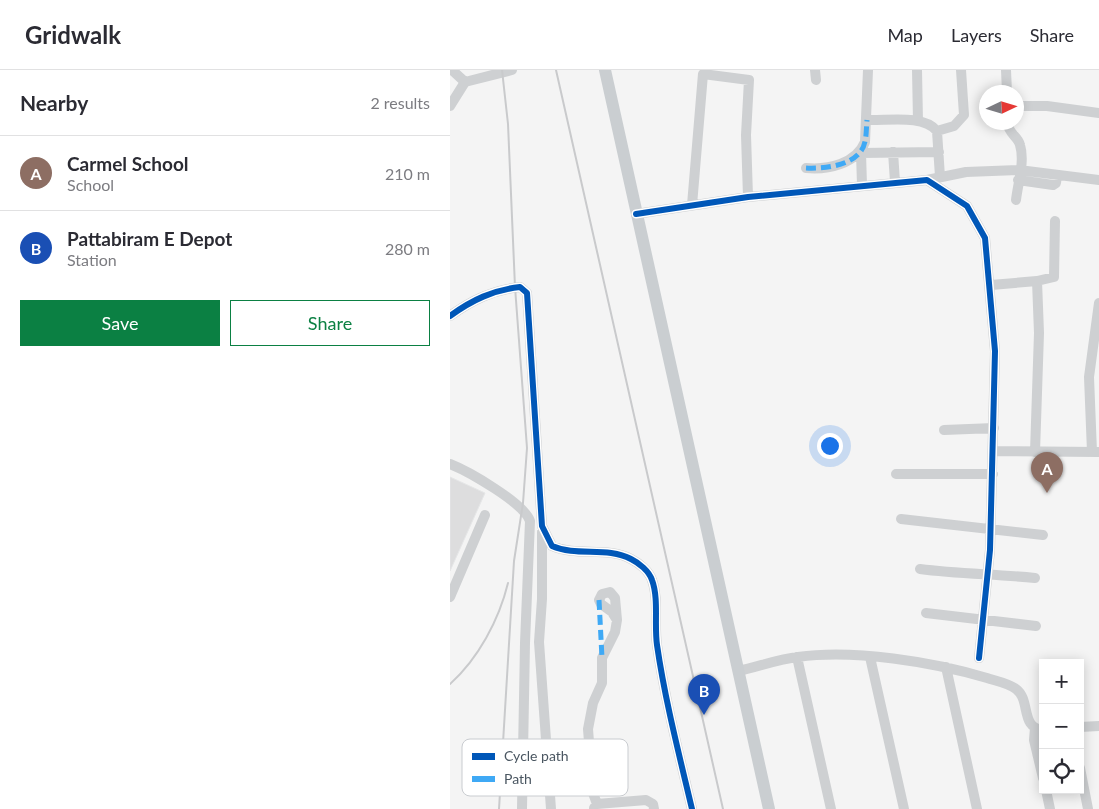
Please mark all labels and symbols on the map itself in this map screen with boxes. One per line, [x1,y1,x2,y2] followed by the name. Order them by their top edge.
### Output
[979,85,1024,130] north arrow
[817,433,843,459] your location
[1031,452,1063,493] pin: A
[688,674,720,715] pin: B
[462,739,628,796] legend
[504,747,569,764] text: Cycle path
[504,770,532,787] text: Path

